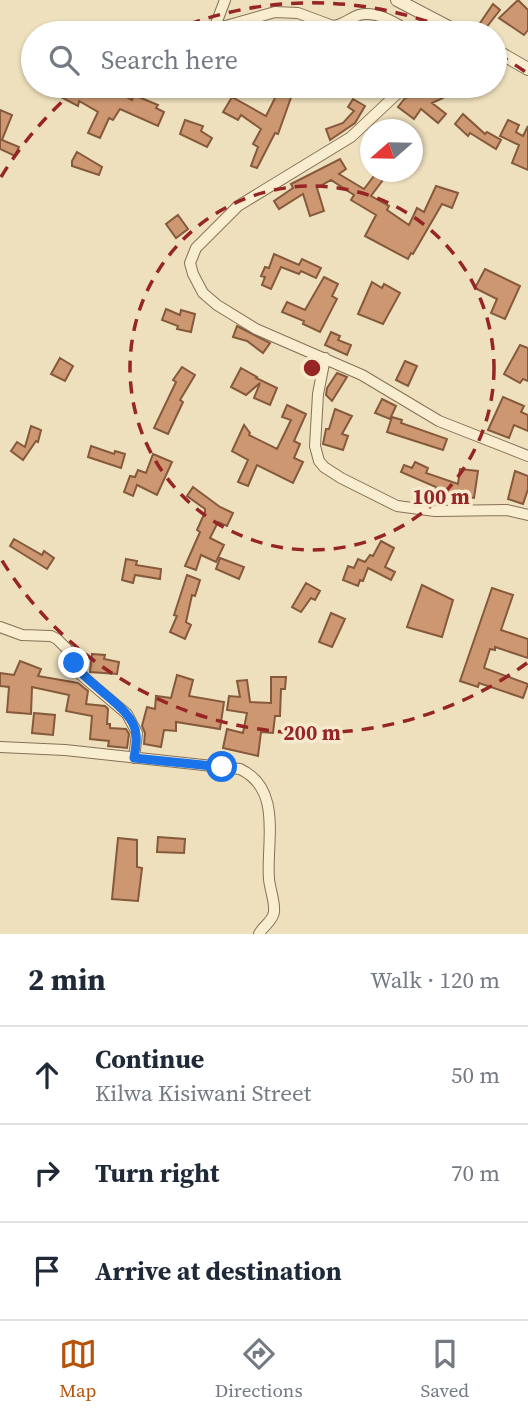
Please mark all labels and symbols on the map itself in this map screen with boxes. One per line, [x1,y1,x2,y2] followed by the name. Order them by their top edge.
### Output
[360,119,423,182] north arrow
[300,356,324,380] centre of rings
[412,482,470,511] text: 100 m
[58,647,89,678] route end
[283,718,341,747] text: 200 m
[206,751,237,782] route start

